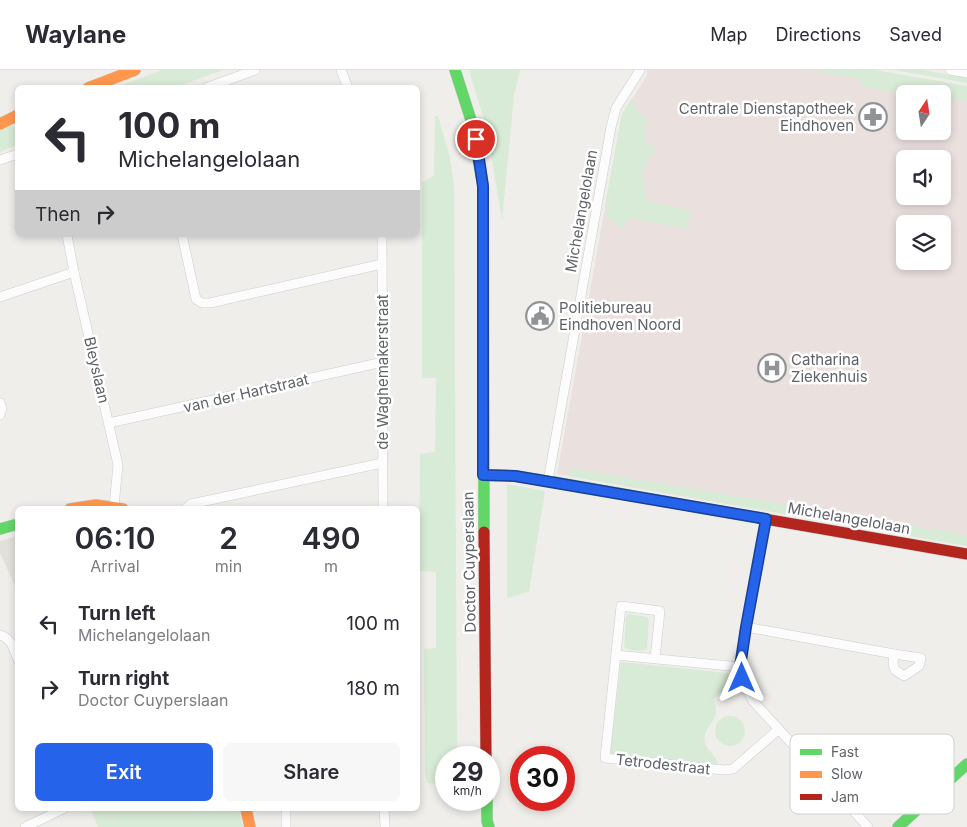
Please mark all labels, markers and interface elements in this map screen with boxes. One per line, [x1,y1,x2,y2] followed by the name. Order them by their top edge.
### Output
[25,20,126,49] text: Waylane
[710,24,748,45] text: Map
[776,24,861,45] text: Directions
[889,24,942,45] text: Saved
[896,85,951,140] north arrow
[896,85,951,270] map controls
[679,99,855,135] place label: Centrale Dienstapotheek Eindhoven
[858,102,888,132] pharmacy icon: Centrale Dienstapotheek Eindhoven
[118,104,221,146] text: 100 m
[35,105,100,170] icon: left
[455,118,497,160] pin
[462,125,490,153] icon: arrive
[118,146,300,172] text: Michelangelolaan
[561,148,601,274] street label: Michelangelolaan
[896,150,951,205] button: sound
[91,200,119,228] icon: right
[35,203,81,226] text: Then
[896,215,951,270] button: layers
[373,294,392,450] street label: de Waghemakerstraat
[559,298,681,334] place label: Politiebureau Eindhoven Noord
[525,301,555,331] public building icon: Politiebureau Eindhoven Noord
[80,335,114,405] street label: Bleyslaan
[791,350,868,386] place label: Catharina Ziekenhuis
[757,353,787,383] hospital icon: Catharina Ziekenhuis
[181,369,311,417] street label: van der Hartstraat
[458,491,480,633] street label: Doctor Cuyperslaan
[786,498,912,538] street label: Michelangelolaan
[74,520,155,556] text: 06:10
[219,520,238,556] text: 2
[302,520,361,556] text: 490
[90,556,140,576] text: Arrival
[215,556,242,576] text: min
[324,556,338,576] text: m
[78,602,156,625] text: Turn left
[35,610,63,638] icon: left
[346,612,400,635] text: 100 m
[78,625,210,645] text: Michelangelolaan
[715,651,767,703] position arrow
[78,667,169,690] text: Turn right
[35,675,63,703] icon: right
[347,677,400,700] text: 180 m
[78,690,229,710] text: Doctor Cuyperslaan
[790,734,954,814] legend
[35,743,213,801] button: Exit
[223,743,400,801] button: Share
[831,743,859,760] text: Fast
[510,746,575,811] speed limit sign: 30
[615,750,711,778] street label: Tetrodestraat
[452,757,483,787] text: 29
[831,765,863,782] text: Slow
[453,783,482,798] text: km/h
[831,788,859,805] text: Jam

